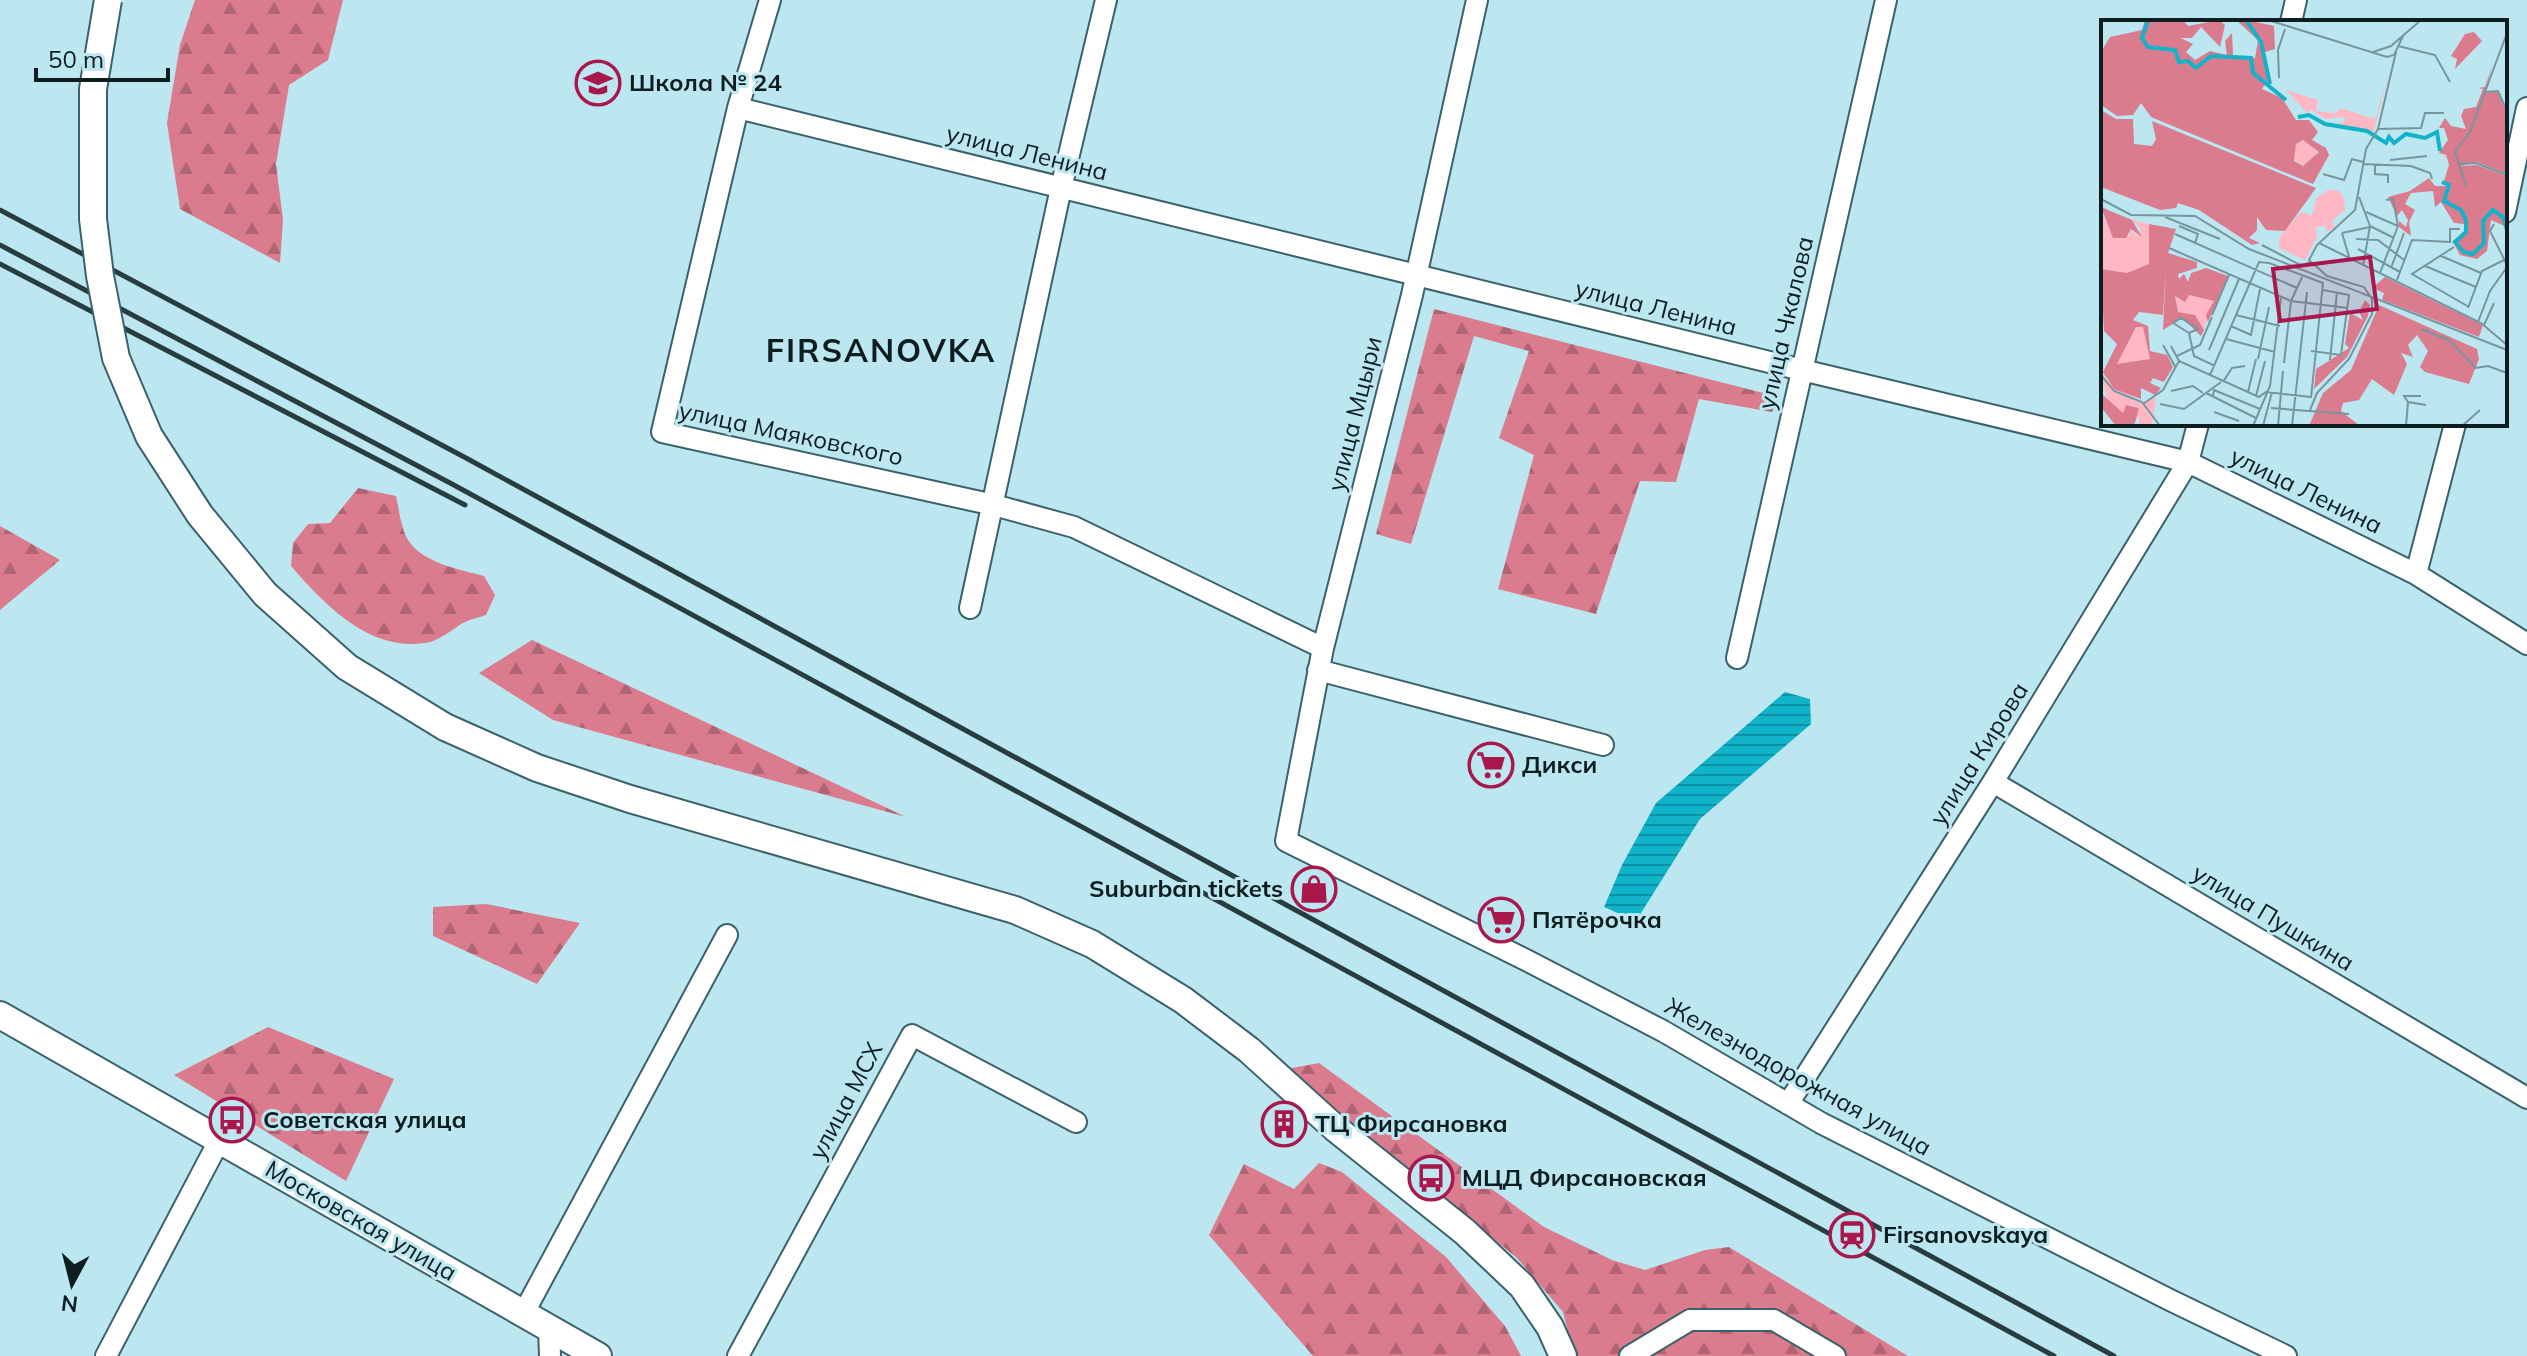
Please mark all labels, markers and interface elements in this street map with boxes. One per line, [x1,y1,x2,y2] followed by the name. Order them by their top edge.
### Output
[2101,20,2507,426] inset map
[36,32,168,82] scale bar
[48,44,104,74] text: 50 m
[574,59,622,107] school or university icon: Школа № 24
[629,67,782,97] place label: Школа № 24
[943,117,1111,187] street label: улица Ленина
[1751,233,1819,412] street label: улица Чкалова
[1572,272,1740,342] street label: улица Ленина
[766,330,996,370] district label: FIRSANOVKA
[1320,333,1388,494] street label: улица Мцыри
[676,395,906,471] street label: улица Маяковского
[2226,440,2387,540] street label: улица Ленина
[1922,676,2034,830] street label: улица Кирова
[1467,741,1515,789] supermarket icon: Дикси
[1522,749,1597,779] place label: Дикси
[2187,857,2360,977] street label: улица Пушкина
[1290,865,1338,913] shop icon: Suburban tickets
[1089,873,1283,903] place label: Suburban tickets
[1477,896,1525,944] supermarket icon: Пятёрочка
[1532,904,1662,934] place label: Пятёрочка
[1660,990,1937,1162] street label: Железнодорожная улица
[802,1036,889,1164] street label: улица МСХ
[208,1096,256,1144] bus stop icon: Советская улица
[1260,1100,1308,1148] building icon: ТЦ Фирсановка
[263,1104,467,1134] place label: Советская улица
[1315,1108,1508,1138] place label: ТЦ Фирсановка
[260,1153,463,1287] street label: Московская улица
[1407,1154,1455,1202] bus stop icon: МЦД Фирсановская
[1462,1162,1707,1192] place label: МЦД Фирсановская
[1828,1211,1876,1259] station icon: Firsanovskaya
[1883,1219,2048,1249] place label: Firsanovskaya
[32,1244,112,1324] north arrow
[60,1289,80,1319] text: N

